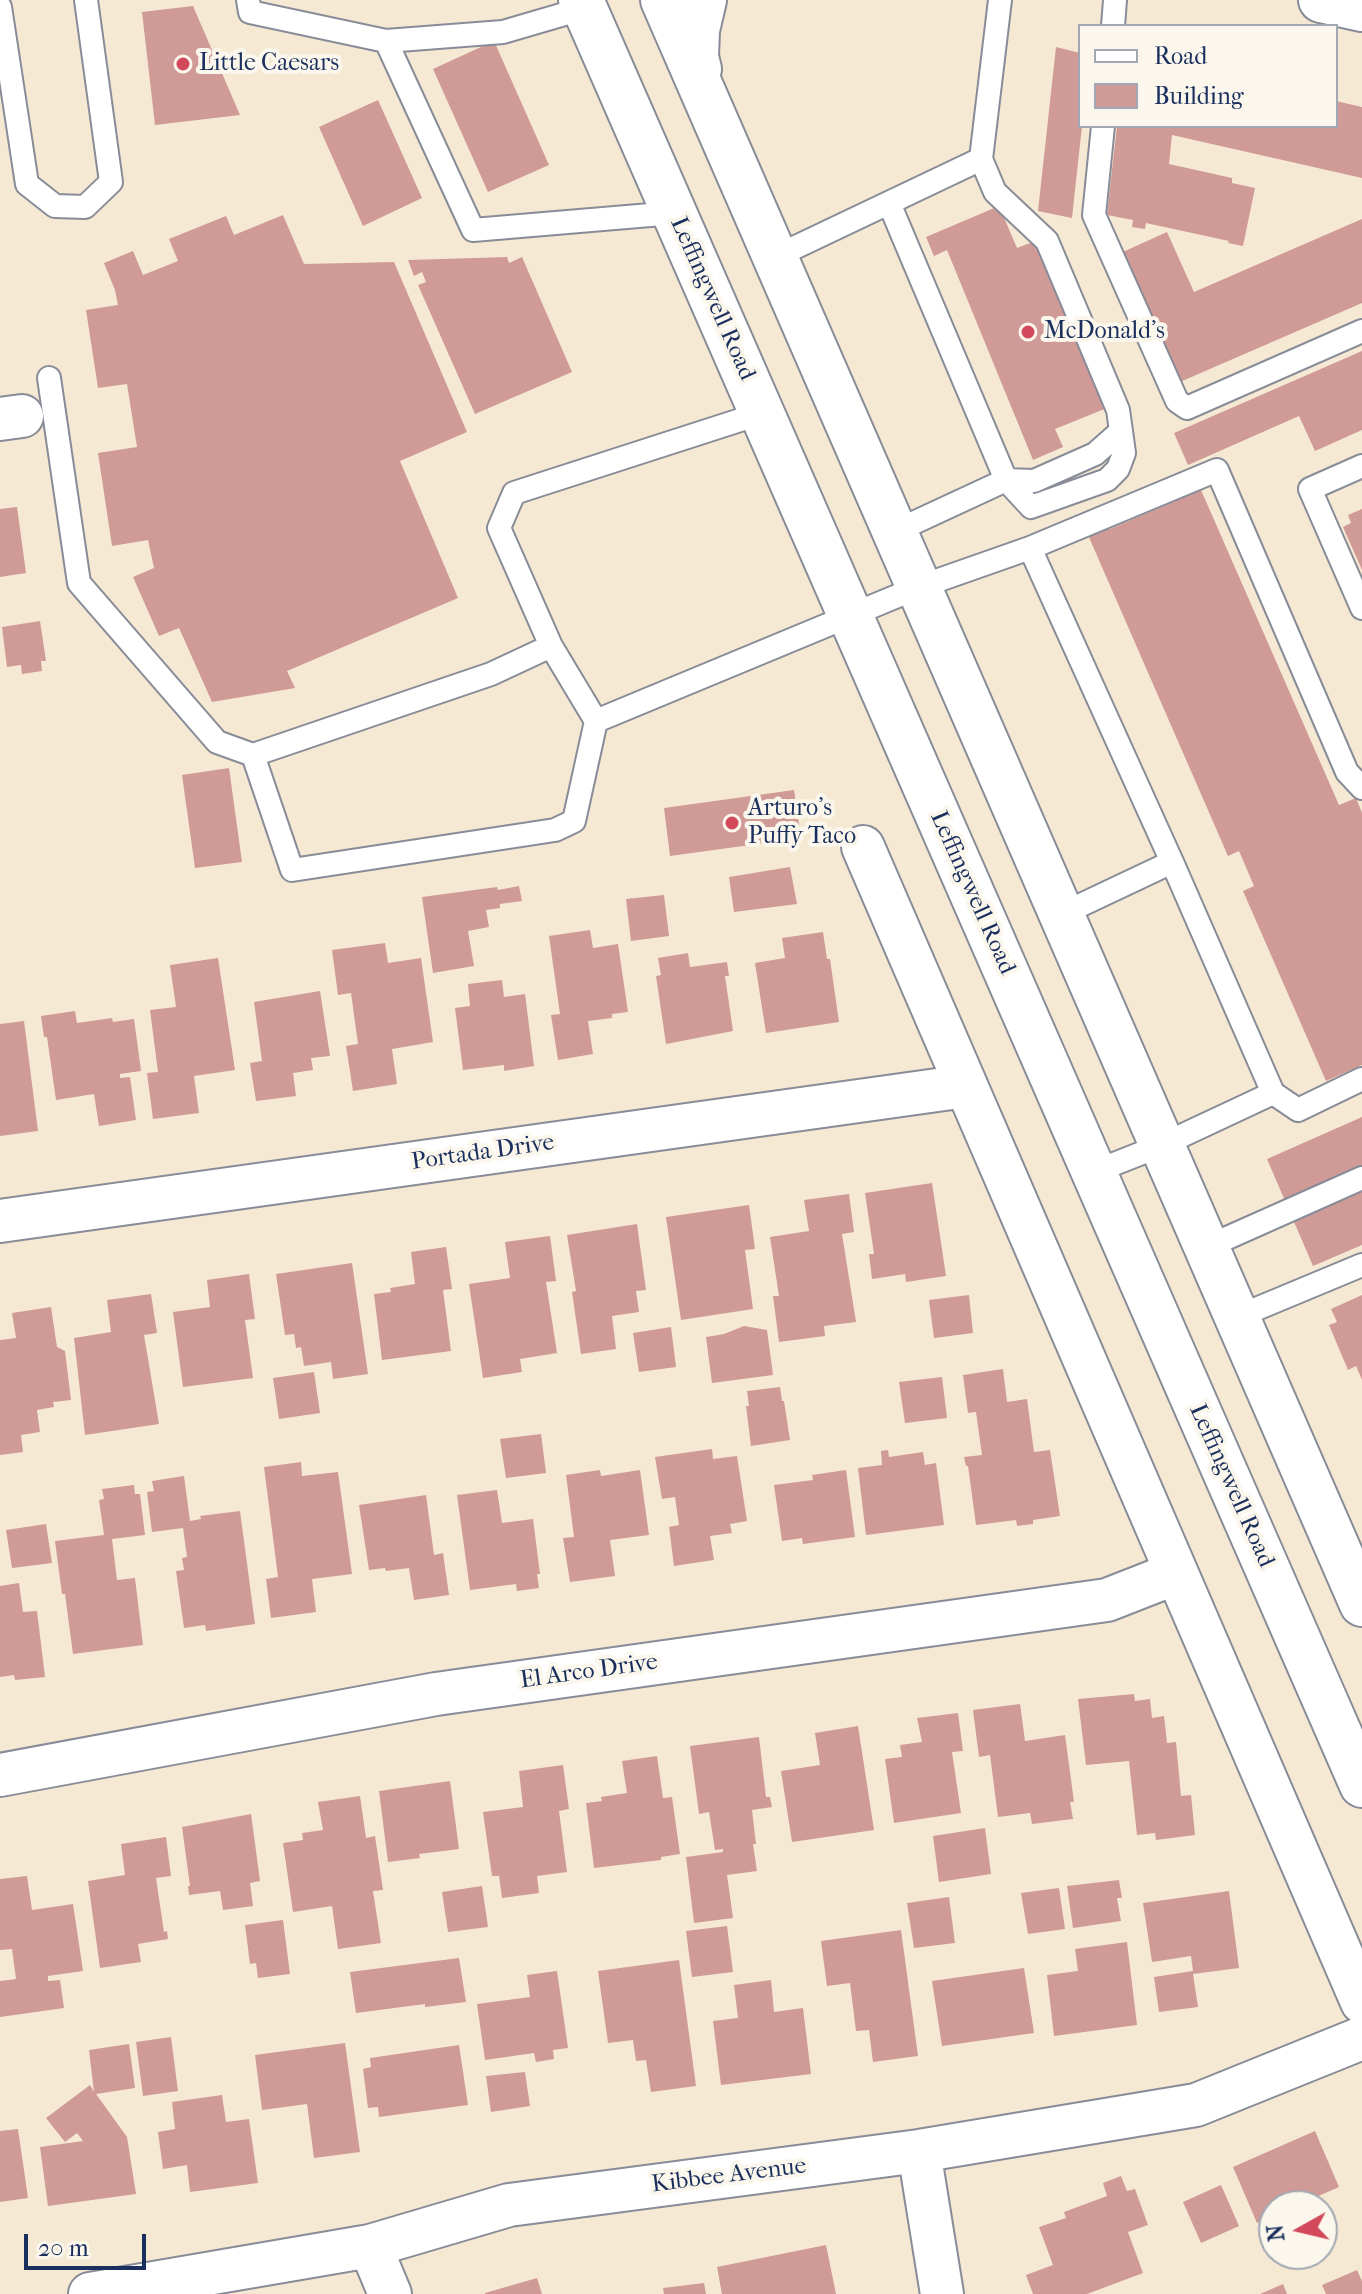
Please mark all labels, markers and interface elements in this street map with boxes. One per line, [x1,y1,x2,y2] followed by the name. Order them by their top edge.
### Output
[1078,24,1338,128] legend
[1154,42,1207,70] text: Road
[199,50,339,78] place label: Little Caesars
[174,55,192,73] marker: Little Caesars
[1154,82,1244,110] text: Building
[663,213,761,385] street label: Leffingwell Road
[1044,318,1165,346] place label: McDonald's
[1019,323,1037,341] marker: McDonald's
[748,795,856,851] place label: Arturo's Puffy Taco
[923,807,1021,979] street label: Leffingwell Road
[723,814,741,832] marker: Arturo's Puffy Taco
[410,1129,556,1177] street label: Portada Drive
[1182,1400,1280,1572] street label: Leffingwell Road
[518,1648,660,1696] street label: El Arco Drive
[650,2152,808,2200] street label: Kibbee Avenue
[1258,2190,1338,2270] north arrow
[28,2218,150,2268] scale bar
[1262,2223,1290,2243] text: N
[38,2234,89,2262] text: 20 m

